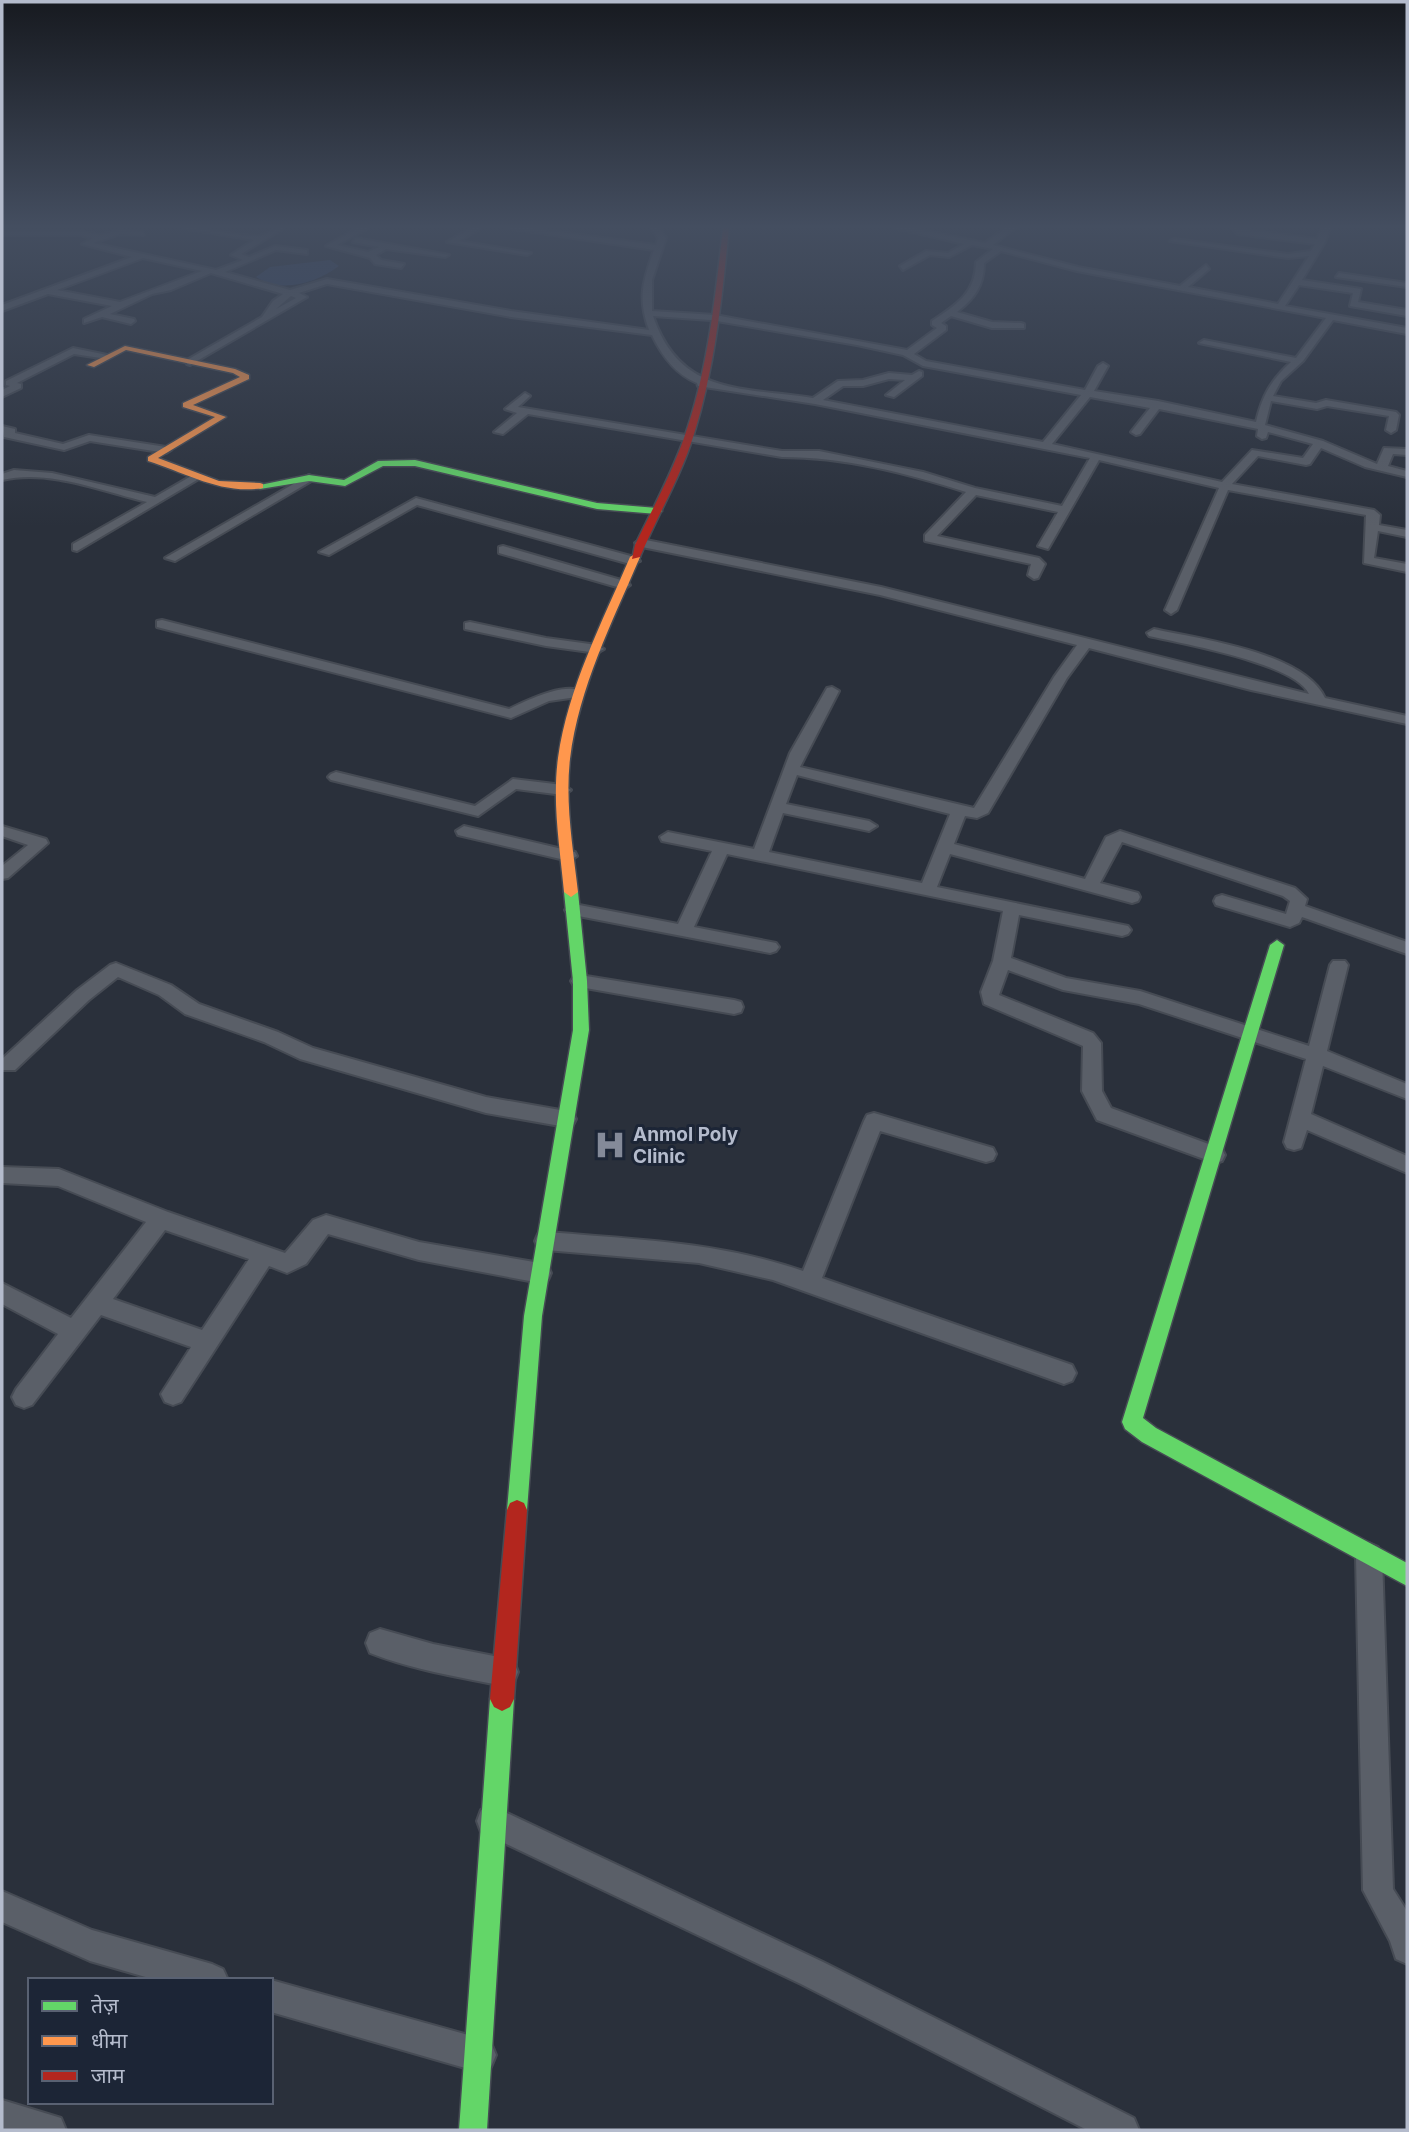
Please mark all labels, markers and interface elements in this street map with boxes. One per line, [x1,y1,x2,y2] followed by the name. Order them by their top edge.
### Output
[633,1123,739,1168] place label: Anmol Poly Clinic
[593,1128,627,1162] hospital icon: Anmol Poly Clinic
[28,1978,273,2104] legend
[91,1993,119,2018] text: तेज़
[91,2028,128,2053] text: धीमा
[91,2063,125,2088] text: जाम

